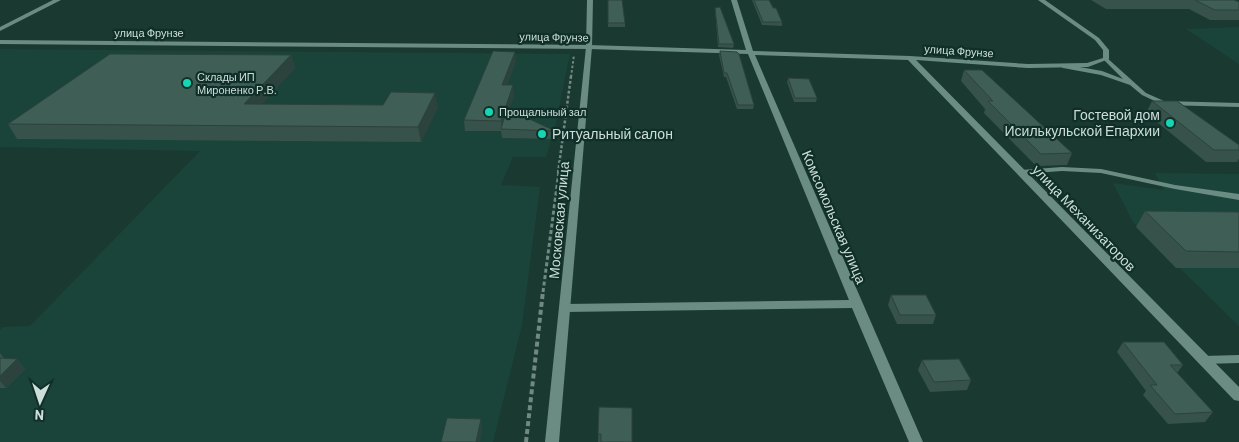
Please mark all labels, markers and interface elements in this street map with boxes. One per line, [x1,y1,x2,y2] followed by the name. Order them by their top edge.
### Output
[114,26,184,39] street label: улица Фрунзе
[519,29,589,44] street label: улица Фрунзе
[924,42,994,59] street label: улица Фрунзе
[197,70,277,96] place label: Склады ИП Мироненко Р.В.
[181,77,193,89] marker: Склады ИП Мироненко Р.В.
[499,105,586,118] place label: Прощальный зал
[483,106,495,118] marker: Прощальный зал
[1005,106,1160,139] place label: Гостевой дом Исилькульской Епархии
[1164,117,1176,129] marker: Гостевой дом Исилькульской Епархии
[552,125,673,142] place label: Ритуальный салон
[536,128,548,140] marker: Ритуальный салон
[799,148,870,286] street label: Комсомольская улица
[545,160,572,279] street label: Московская улица
[1029,161,1140,275] street label: улица Механизаторов
[15,377,65,427] north arrow
[34,407,44,424] text: N

